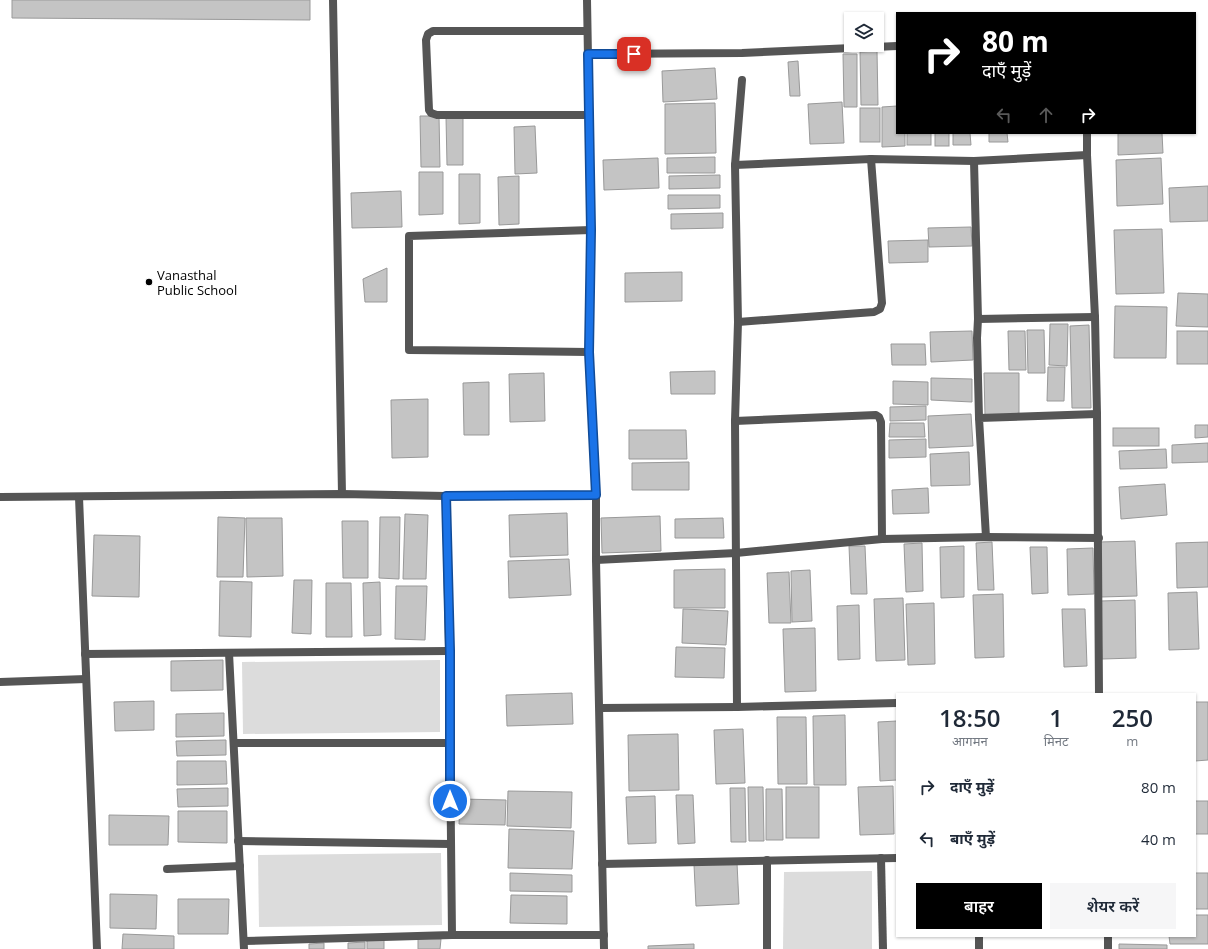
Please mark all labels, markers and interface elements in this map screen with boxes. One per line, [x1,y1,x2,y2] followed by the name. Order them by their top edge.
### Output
[844,12,884,52] map controls
[844,12,884,52] button: layers
[982,22,1049,60] text: 80 m
[916,28,968,80] icon: right
[617,37,651,71] pin
[623,43,645,65] icon: arrive
[982,58,1031,82] text: दाएँ मुड़ें
[993,104,1015,126] icon: left
[1035,104,1057,126] icon: ahead
[1077,104,1099,126] icon: right
[157,266,237,299] place label: Vanasthal Public School
[144,277,154,287] marker: Vanasthal Public School
[939,701,1001,734] text: 18:50
[1049,701,1063,734] text: 1
[1112,701,1153,734] text: 250
[952,732,988,750] text: आगमन
[1044,732,1069,750] text: मिनट
[1126,732,1138,750] text: m
[916,776,938,798] icon: right
[950,776,994,796] text: दाएँ मुड़ें
[1141,777,1176,797] text: 80 m
[429,780,471,822] position arrow
[916,828,938,850] icon: left
[950,828,995,848] text: बाएँ मुड़ें
[1141,829,1176,849] text: 40 m
[916,883,1042,929] button: बाहर
[1050,883,1176,929] button: शेयर करें

